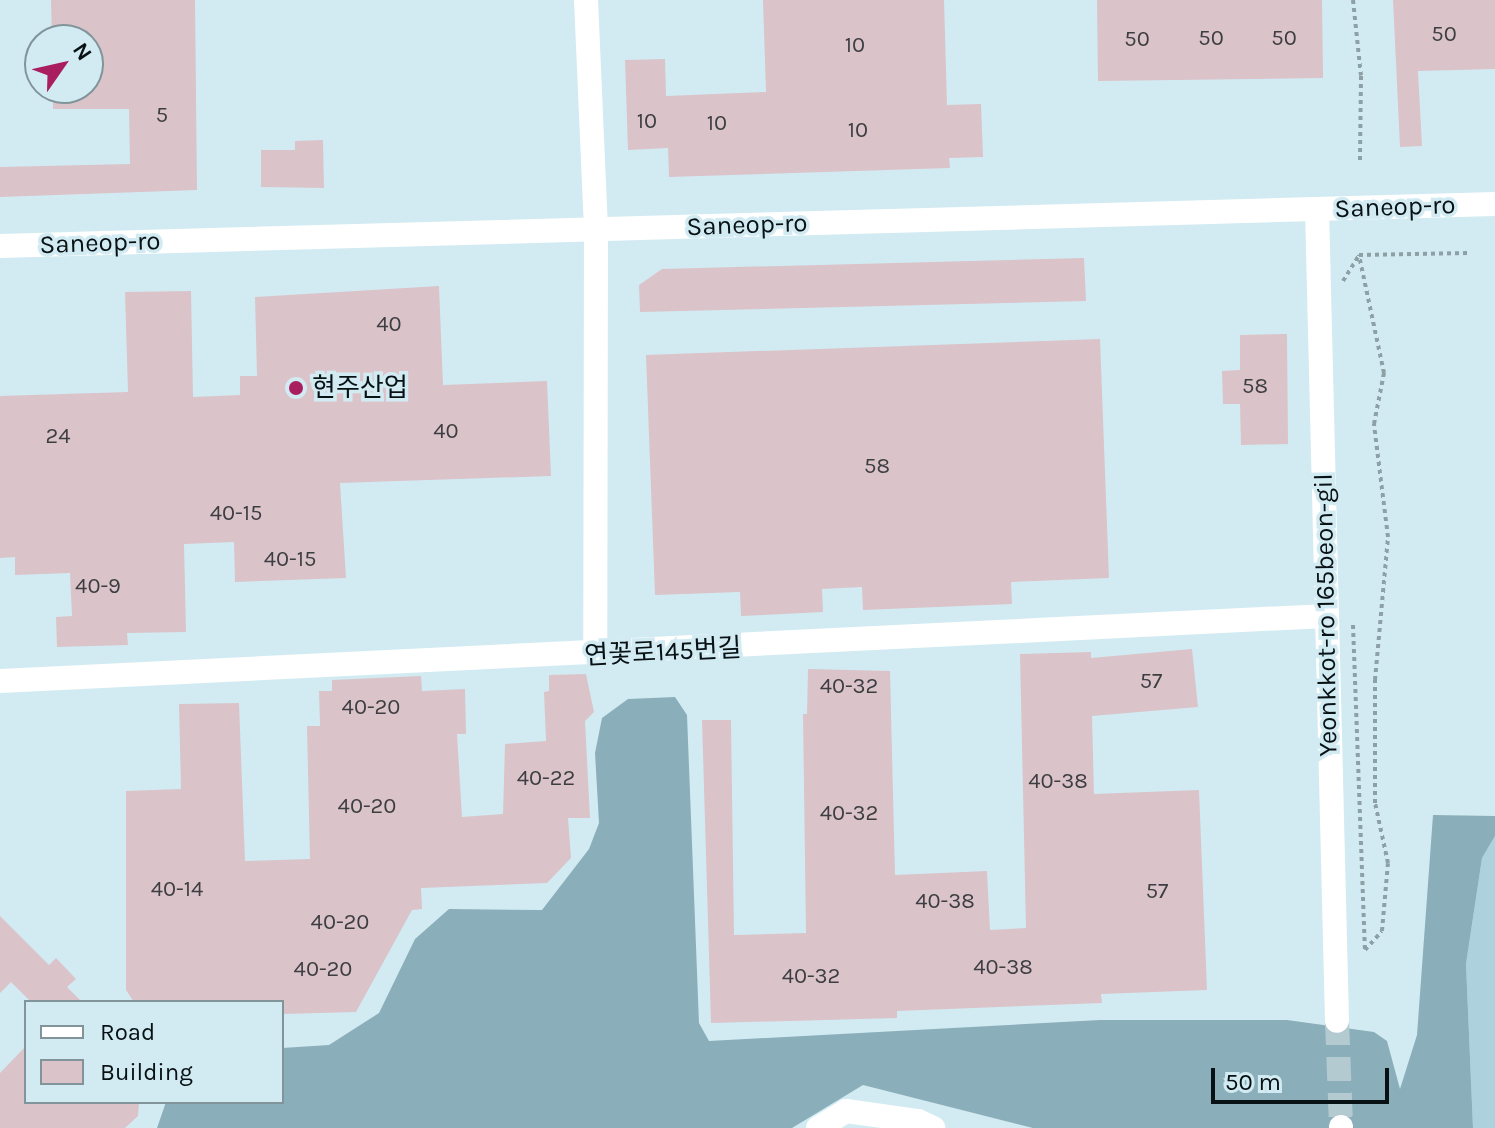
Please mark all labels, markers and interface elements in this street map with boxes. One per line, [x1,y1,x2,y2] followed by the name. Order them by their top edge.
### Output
[1431,22,1457,48] house number: 50
[24,24,104,104] north arrow
[1198,26,1224,52] house number: 50
[1271,26,1297,52] house number: 50
[1124,27,1150,53] house number: 50
[845,33,865,59] house number: 10
[67,38,97,66] text: N
[156,103,168,129] house number: 5
[637,109,657,135] house number: 10
[707,111,727,137] house number: 10
[848,118,868,144] house number: 10
[1334,189,1456,225] street label: Saneop-ro
[686,207,808,243] street label: Saneop-ro
[39,225,161,261] street label: Saneop-ro
[376,312,402,338] house number: 40
[312,372,408,404] place label: 현주산업
[1242,374,1268,400] house number: 58
[287,379,305,397] marker: 현주산업
[433,419,459,445] house number: 40
[45,424,71,450] house number: 24
[864,454,890,480] house number: 58
[1308,473,1344,757] street label: Yeonkkot-ro 165beon-gil
[210,501,262,527] house number: 40-15
[264,547,316,573] house number: 40-15
[75,574,121,600] house number: 40-9
[584,632,742,672] street label: 연꽃로145번길
[1140,669,1162,695] house number: 57
[820,674,878,700] house number: 40-32
[342,695,400,721] house number: 40-20
[517,766,575,792] house number: 40-22
[1028,769,1088,795] house number: 40-38
[338,794,396,820] house number: 40-20
[820,801,878,827] house number: 40-32
[151,877,203,903] house number: 40-14
[1146,879,1168,905] house number: 57
[915,889,975,915] house number: 40-38
[311,910,369,936] house number: 40-20
[973,955,1033,981] house number: 40-38
[294,957,352,983] house number: 40-20
[782,964,840,990] house number: 40-32
[24,1000,284,1104] legend
[100,1018,155,1046] text: Road
[1215,1052,1393,1102] scale bar
[100,1058,193,1086] text: Building
[1225,1068,1281,1096] text: 50 m

